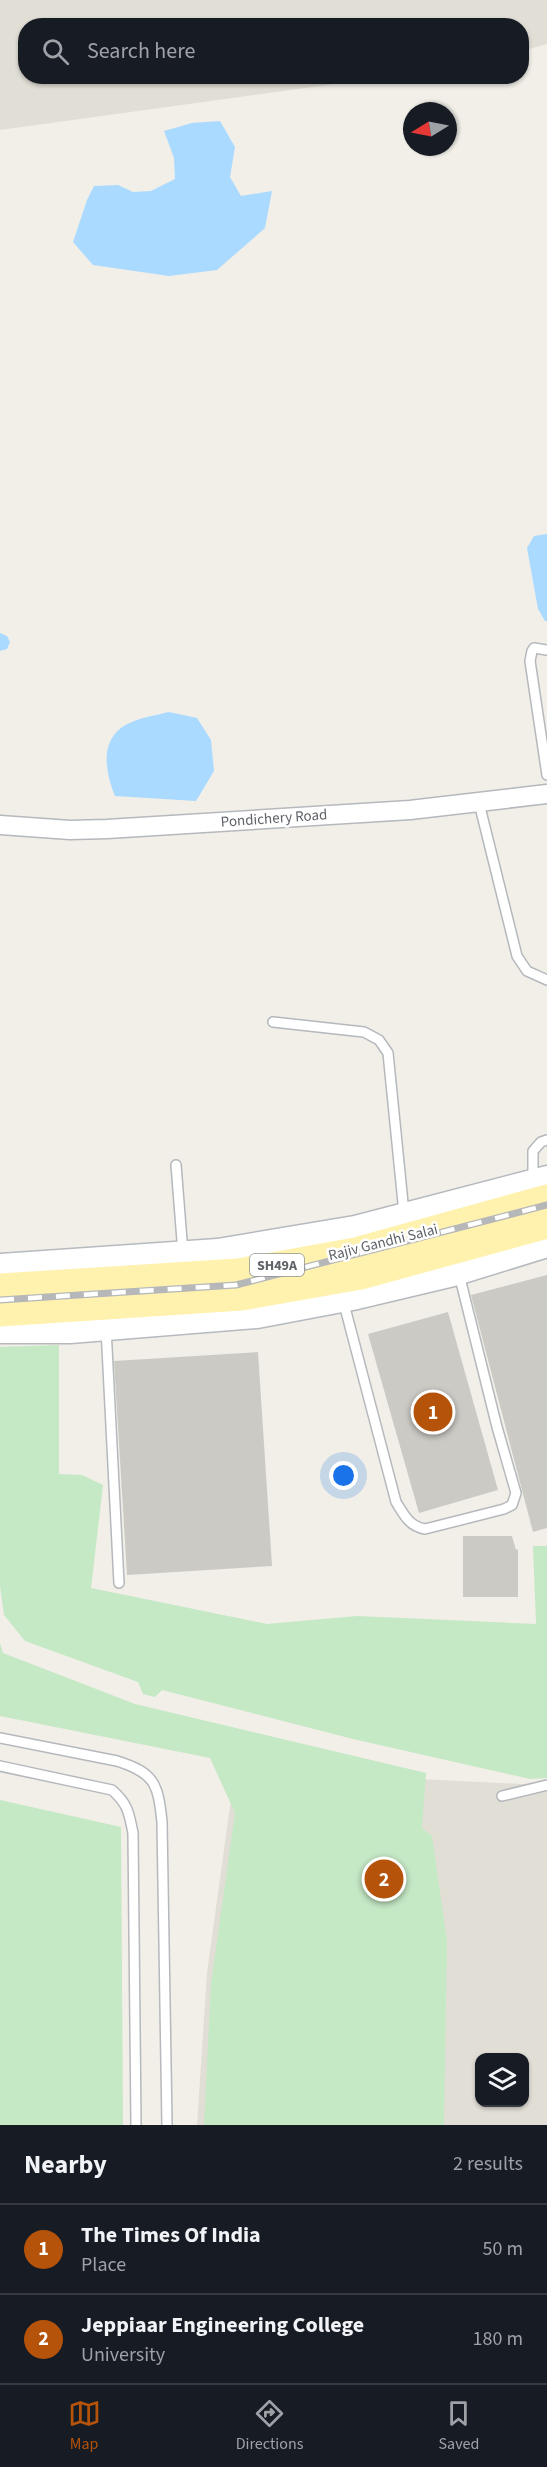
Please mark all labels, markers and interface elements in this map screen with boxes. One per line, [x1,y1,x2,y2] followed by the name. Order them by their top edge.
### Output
[18,18,529,84] search box
[39,35,72,68] icon: search
[87,35,195,67] text: Search here
[403,102,457,156] north arrow
[220,804,328,833] street label: Pondichery Road
[326,1219,440,1266] street label: Rajiv Gandhi Salai
[250,1254,304,1276] road number: SH49A
[414,1390,452,1434] pin: 1
[329,1461,358,1490] your location
[364,1856,404,1902] pin: 2
[475,2053,529,2107] map controls
[475,2053,529,2107] button: layers
[24,2146,107,2183] text: Nearby
[453,2150,523,2178] text: 2 results
[81,2219,261,2251] text: The Times Of India
[38,2235,49,2263] text: 1
[483,2235,523,2263] text: 50 m
[81,2251,126,2279] text: Place
[81,2309,364,2341] text: Jeppiaar Engineering College
[38,2325,49,2353] text: 2
[473,2325,523,2353] text: 180 m
[81,2341,165,2369] text: University
[68,2397,101,2455] tab: Map
[236,2397,303,2455] tab: Directions
[439,2397,479,2455] tab: Saved

